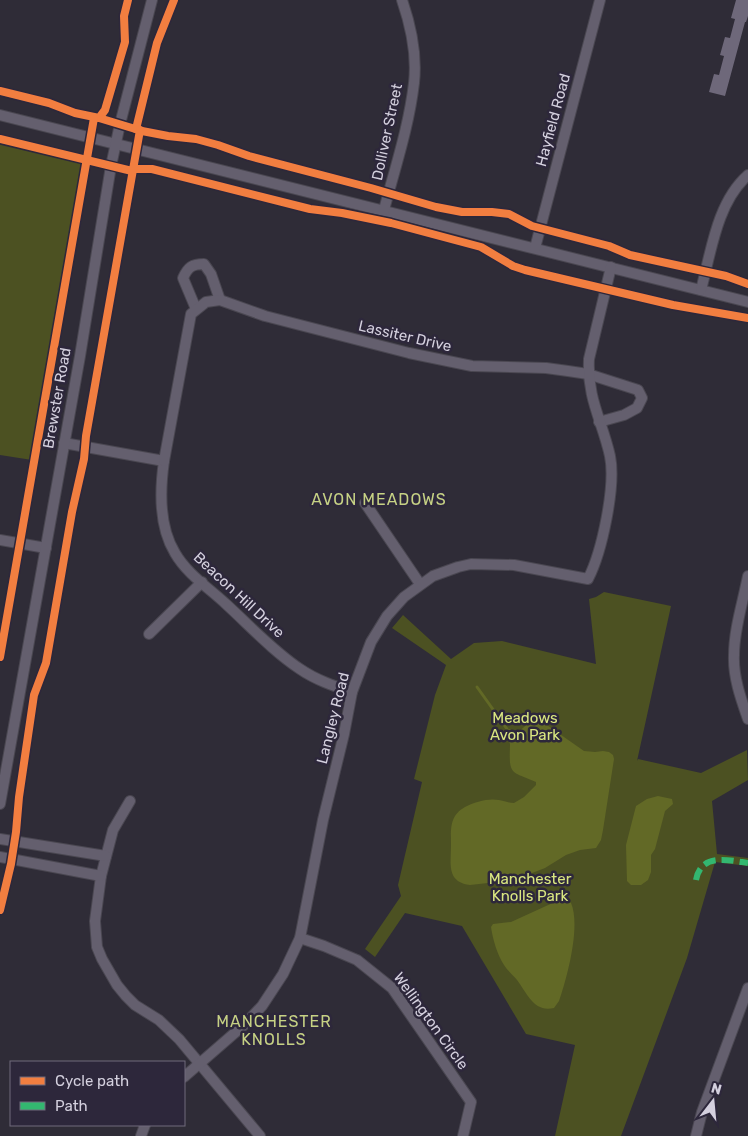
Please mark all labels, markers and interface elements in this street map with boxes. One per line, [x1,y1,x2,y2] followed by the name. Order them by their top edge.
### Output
[532,72,574,168] street label: Hayfield Road
[368,82,406,182] street label: Dolliver Street
[357,317,453,355] street label: Lassiter Drive
[39,346,75,450] street label: Brewster Road
[311,490,447,509] district label: AVON MEADOWS
[190,548,288,642] street label: Beacon Hill Drive
[313,670,353,766] street label: Langley Road
[490,709,560,744] park label: Meadows Avon Park
[489,870,572,905] park label: Manchester Knolls Park
[390,969,472,1073] street label: Wellington Circle
[216,1012,332,1049] district label: MANCHESTER KNOLLS
[10,1061,185,1126] legend
[55,1072,129,1090] text: Cycle path
[688,1076,738,1126] north arrow
[709,1079,724,1099] text: N
[55,1097,88,1115] text: Path

